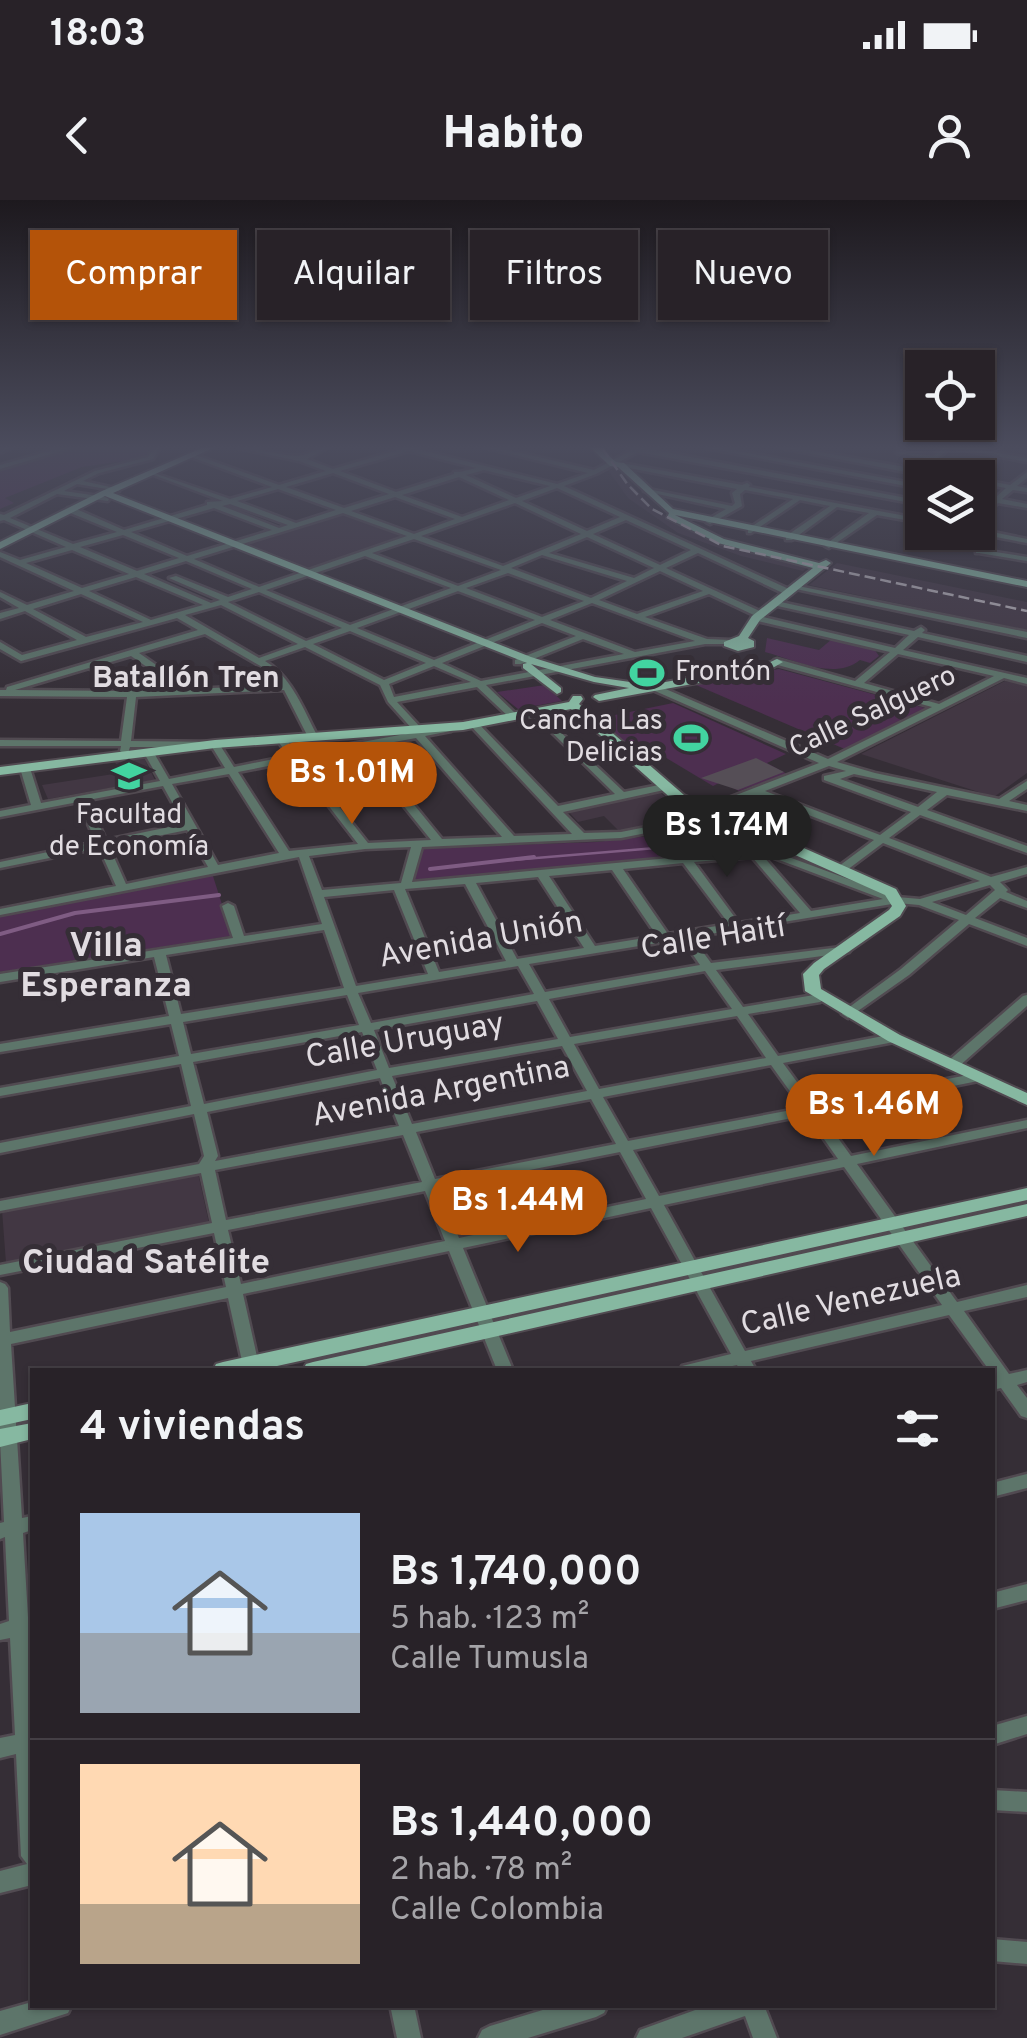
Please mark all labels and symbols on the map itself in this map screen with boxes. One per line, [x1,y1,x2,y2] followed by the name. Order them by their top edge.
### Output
[628,654,666,692] sports icon: Frontón
[675,655,771,691] place label: Frontón
[784,659,962,767] street label: Calle Salguero
[92,661,280,698] district label: Batallón Tren
[519,704,663,772] place label: Cancha Las Delicias
[672,719,710,757] sports icon: Cancha Las Delicias
[249,742,455,827] pin: Bs 1.01M
[110,757,148,795] school or university icon: Facultad de Economía
[624,795,830,880] pin: Bs 1.74M
[49,798,209,866] place label: Facultad de Economía
[376,903,586,979] street label: Avenida Unión
[638,907,791,970] street label: Calle Haití
[20,925,192,1009] district label: Villa Esperanza
[303,1005,507,1079] street label: Calle Uruguay
[309,1048,573,1138] street label: Avenida Argentina
[771,1074,977,1159] pin: Bs 1.46M
[415,1170,621,1255] pin: Bs 1.44M
[22,1242,270,1286] district label: Ciudad Satélite
[737,1257,965,1347] street label: Calle Venezuela

